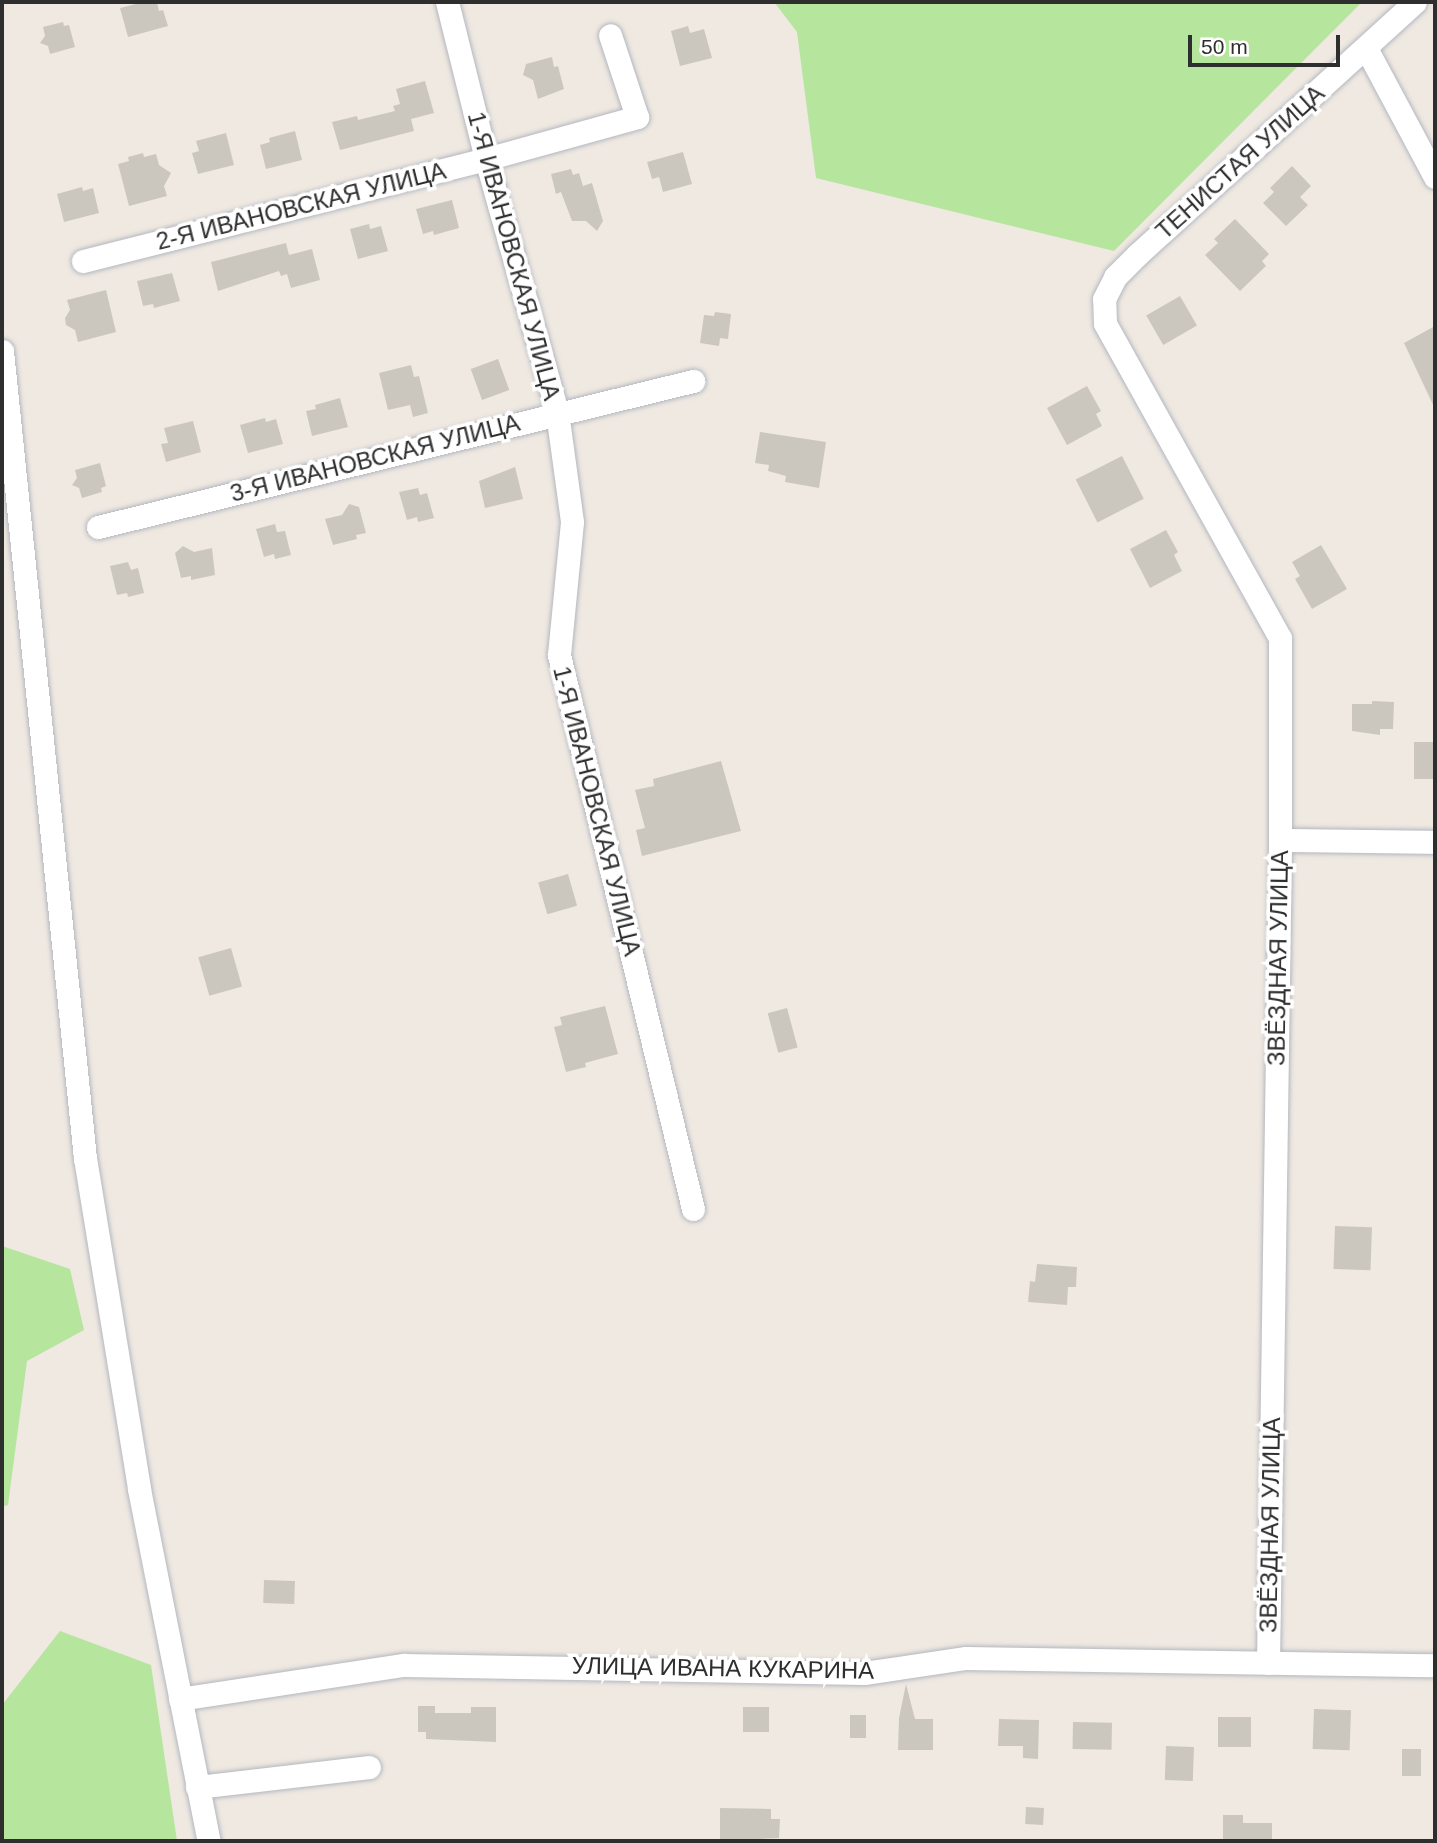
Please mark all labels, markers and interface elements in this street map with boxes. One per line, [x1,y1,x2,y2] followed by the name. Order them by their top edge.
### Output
[1192,21,1344,65] scale bar
[1201,35,1248,58] text: 50 m
[1150,79,1330,245] street label: ТЕНИСТАЯ УЛИЦА
[462,109,566,403] street label: 1-Я ИВАНОВСКАЯ УЛИЦА
[153,156,449,256] street label: 2-Я ИВАНОВСКАЯ УЛИЦА
[227,408,523,508] street label: 3-Я ИВАНОВСКАЯ УЛИЦА
[547,663,647,959] street label: 1-Я ИВАНОВСКАЯ УЛИЦА
[1262,850,1294,1066] street label: ЗВЁЗДНАЯ УЛИЦА
[1254,1417,1286,1633] street label: ЗВЁЗДНАЯ УЛИЦА
[572,1651,874,1685] street label: УЛИЦА ИВАНА КУКАРИНА

